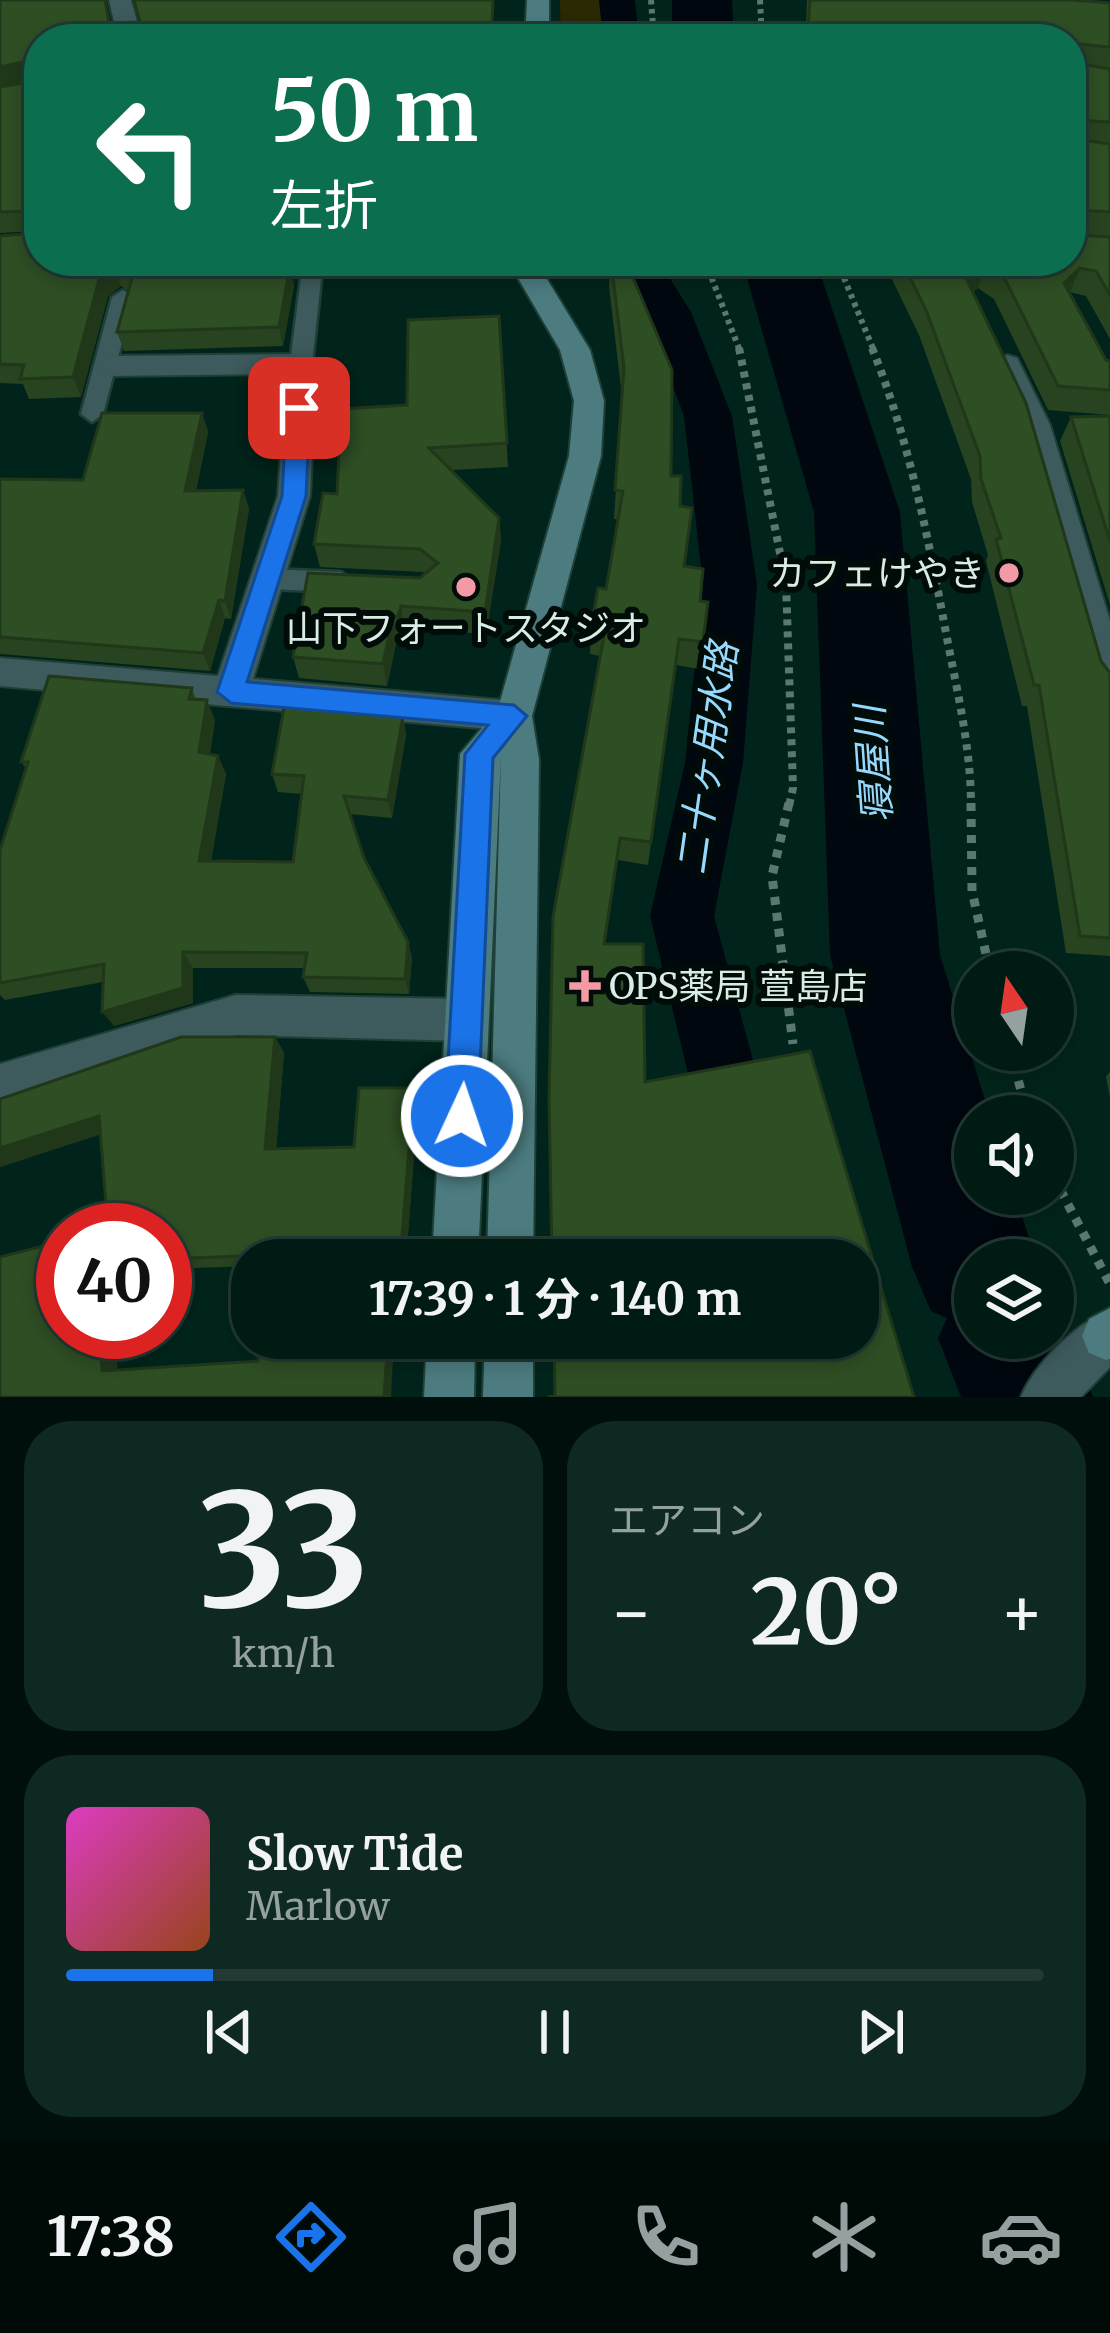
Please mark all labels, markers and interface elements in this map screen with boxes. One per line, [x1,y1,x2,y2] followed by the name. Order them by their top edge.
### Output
[270,58,478,164] text: 50 m
[72,72,228,228] icon: left
[270,172,378,240] text: 左折
[248,357,350,459] pin
[266,375,332,441] icon: arrive
[769,551,985,596] place label: カフェけやき
[996,560,1022,586] marker: カフェけやき
[453,574,479,600] marker: 山下フォートスタジオ
[286,606,646,651] place label: 山下フォートスタジオ
[667,636,748,877] water label: 二十ヶ用水路
[845,700,902,824] water label: 寝屋川
[954,951,1074,1071] north arrow
[954,951,1074,1359] map controls
[609,964,867,1009] place label: OPS薬局 萱島店
[572,973,598,999] marker: OPS薬局 萱島店
[399,1053,525,1179] position arrow
[954,1095,1074,1215] button: sound
[36,1203,192,1359] speed limit sign: 40
[954,1239,1074,1359] button: layers
[369,1271,741,1327] text: 17:39 · 1 分 · 140 m
[197,1452,370,1649] text: 33
[609,1496,765,1545] text: エアコン
[750,1555,903,1669] text: 20°
[609,1571,653,1654] text: −
[1000,1571,1044,1654] text: +
[232,1629,335,1678] text: km/h
[246,1826,463,1882] text: Slow Tide
[246,1882,390,1931] text: Marlow
[196,1999,262,2065] icon: previous
[522,1999,588,2065] icon: pause
[848,1999,914,2065] icon: next
[269,2195,353,2279] icon: directions
[446,2195,530,2279] icon: music
[624,2195,708,2279] icon: phone
[802,2195,886,2279] icon: climate
[979,2195,1063,2279] icon: car
[47,2203,175,2271] text: 17:38

